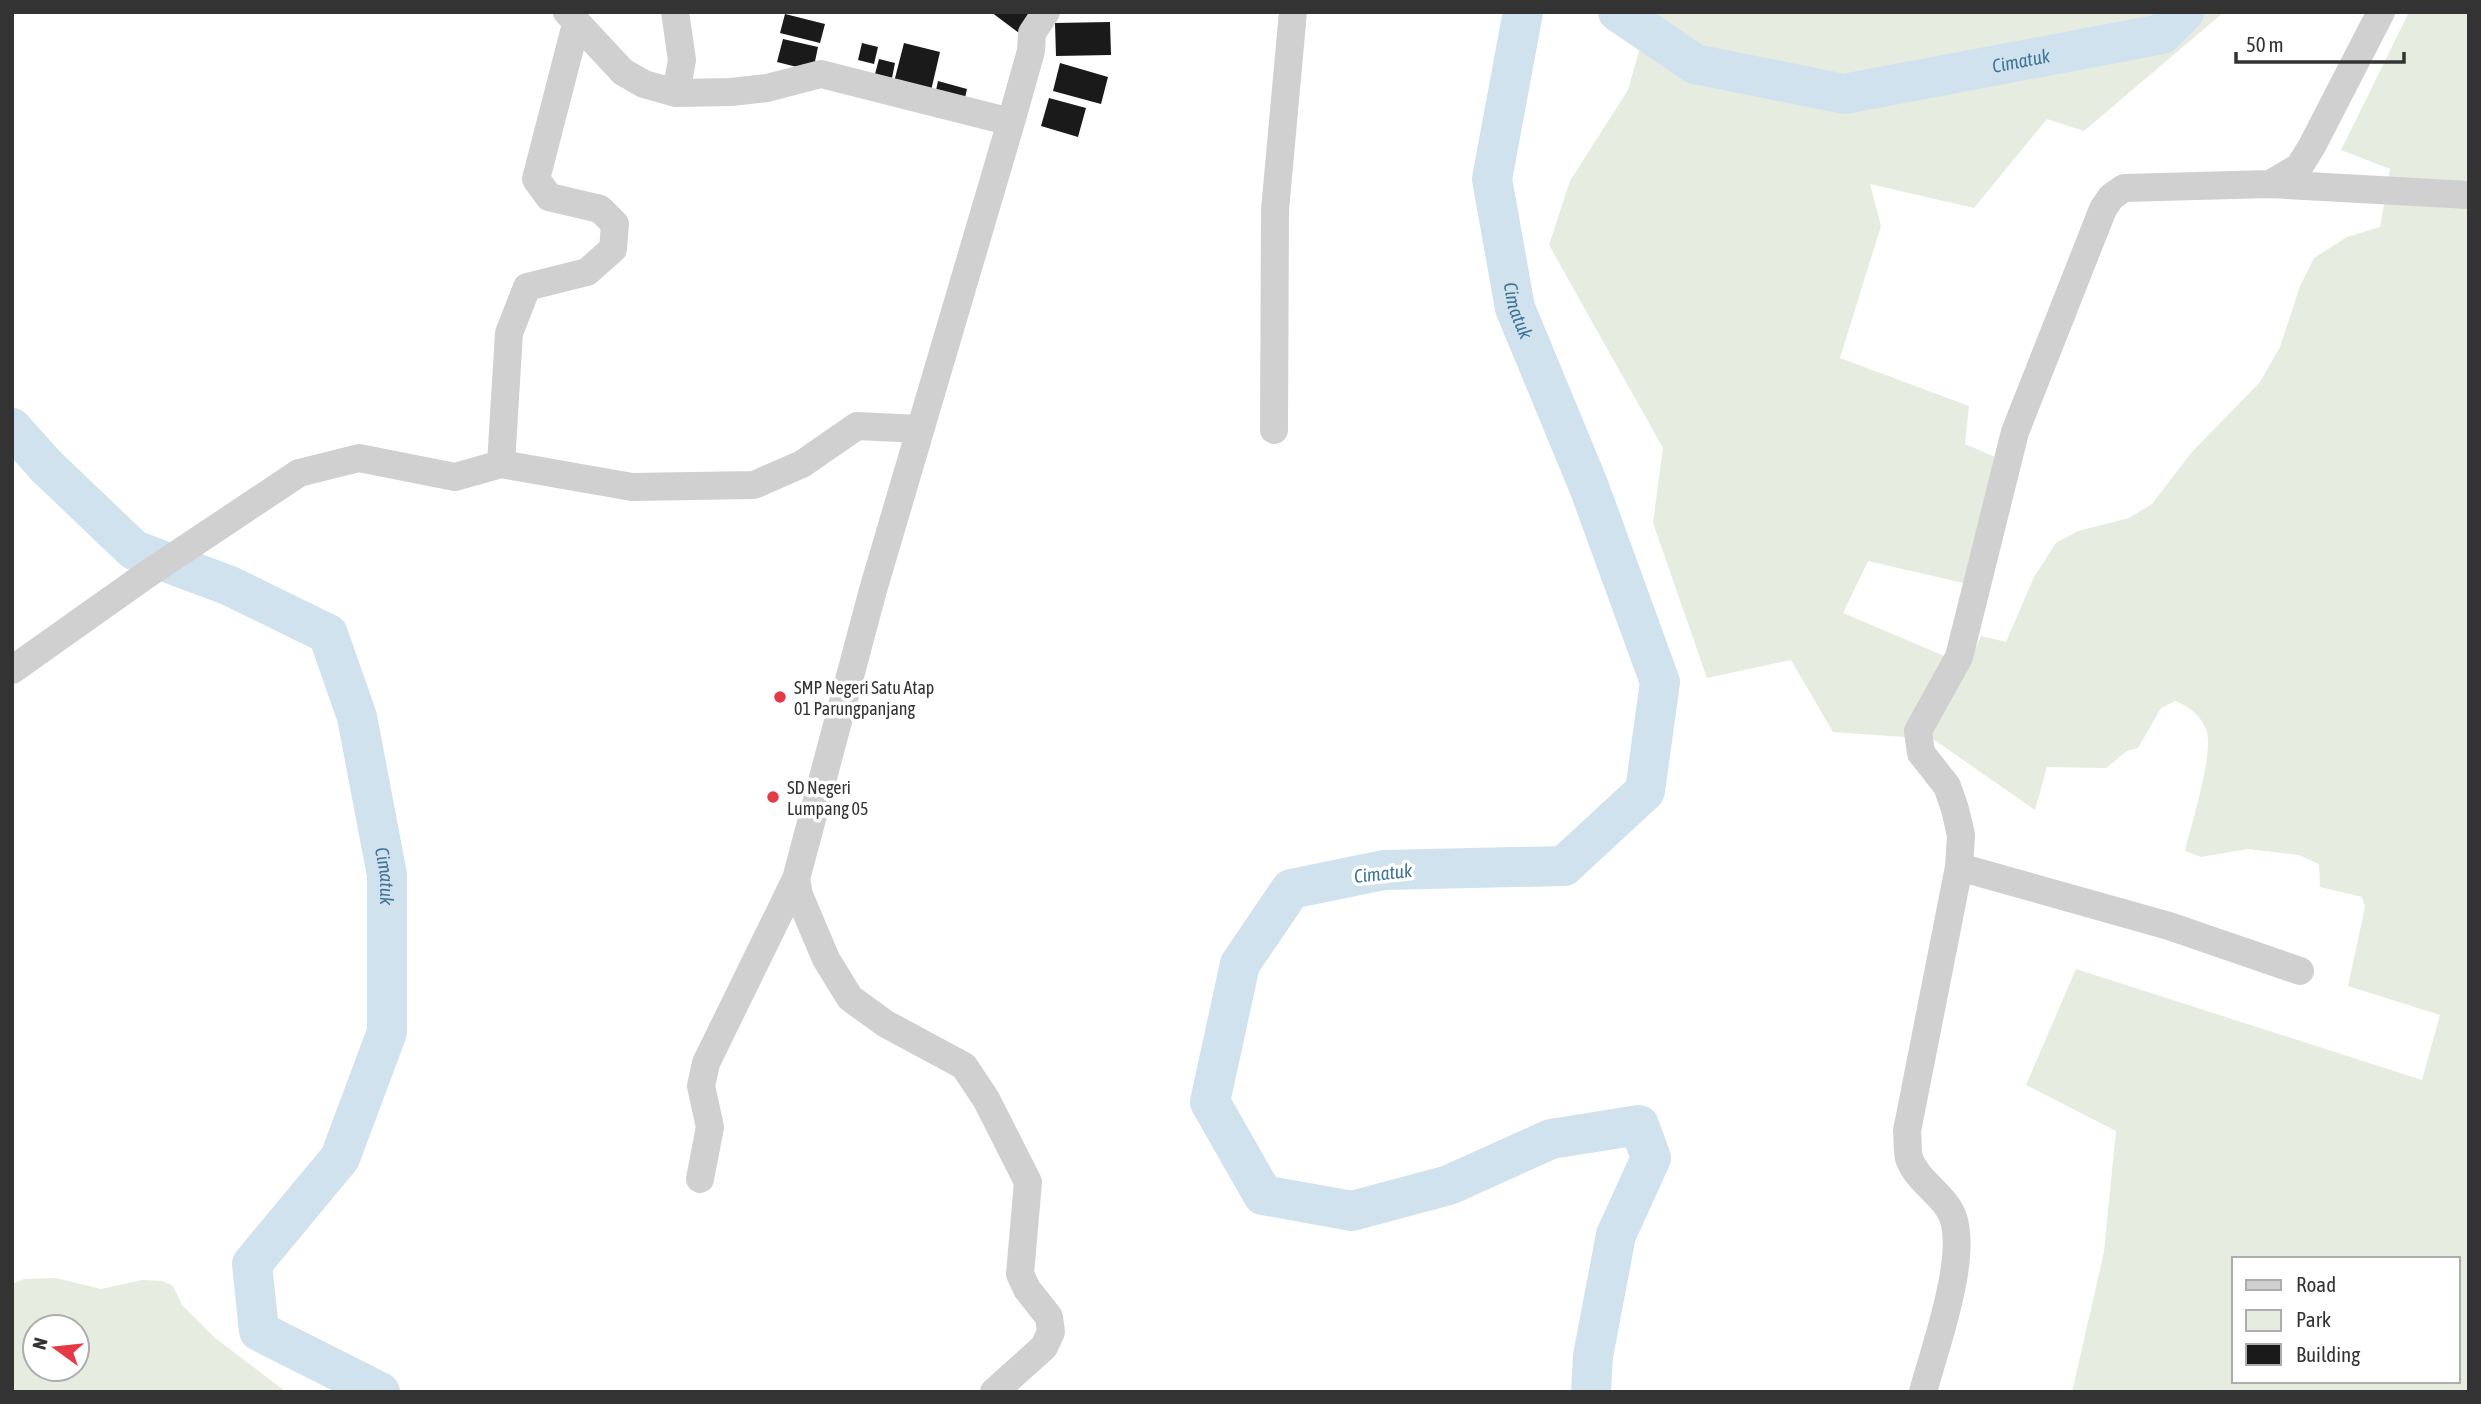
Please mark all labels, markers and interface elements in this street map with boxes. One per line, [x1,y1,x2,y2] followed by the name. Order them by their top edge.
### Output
[2236,21,2404,65] scale bar
[2246,32,2284,56] text: 50 m
[1990,44,2052,77] water label: Cimatuk
[1500,280,1538,343] water label: Cimatuk
[794,677,934,719] place label: SMP Negeri Satu Atap 01 Parungpanjang
[772,689,788,705] marker: SMP Negeri Satu Atap 01 Parungpanjang
[787,777,868,819] place label: SD Negeri Lumpang 05
[765,789,781,805] marker: SD Negeri Lumpang 05
[371,845,398,906] water label: Cimatuk
[1353,859,1414,887] water label: Cimatuk
[2232,1257,2460,1383] legend
[2296,1272,2336,1296] text: Road
[2296,1307,2331,1331] text: Park
[21,1313,91,1383] north arrow
[28,1335,52,1352] text: N
[2296,1342,2360,1366] text: Building

